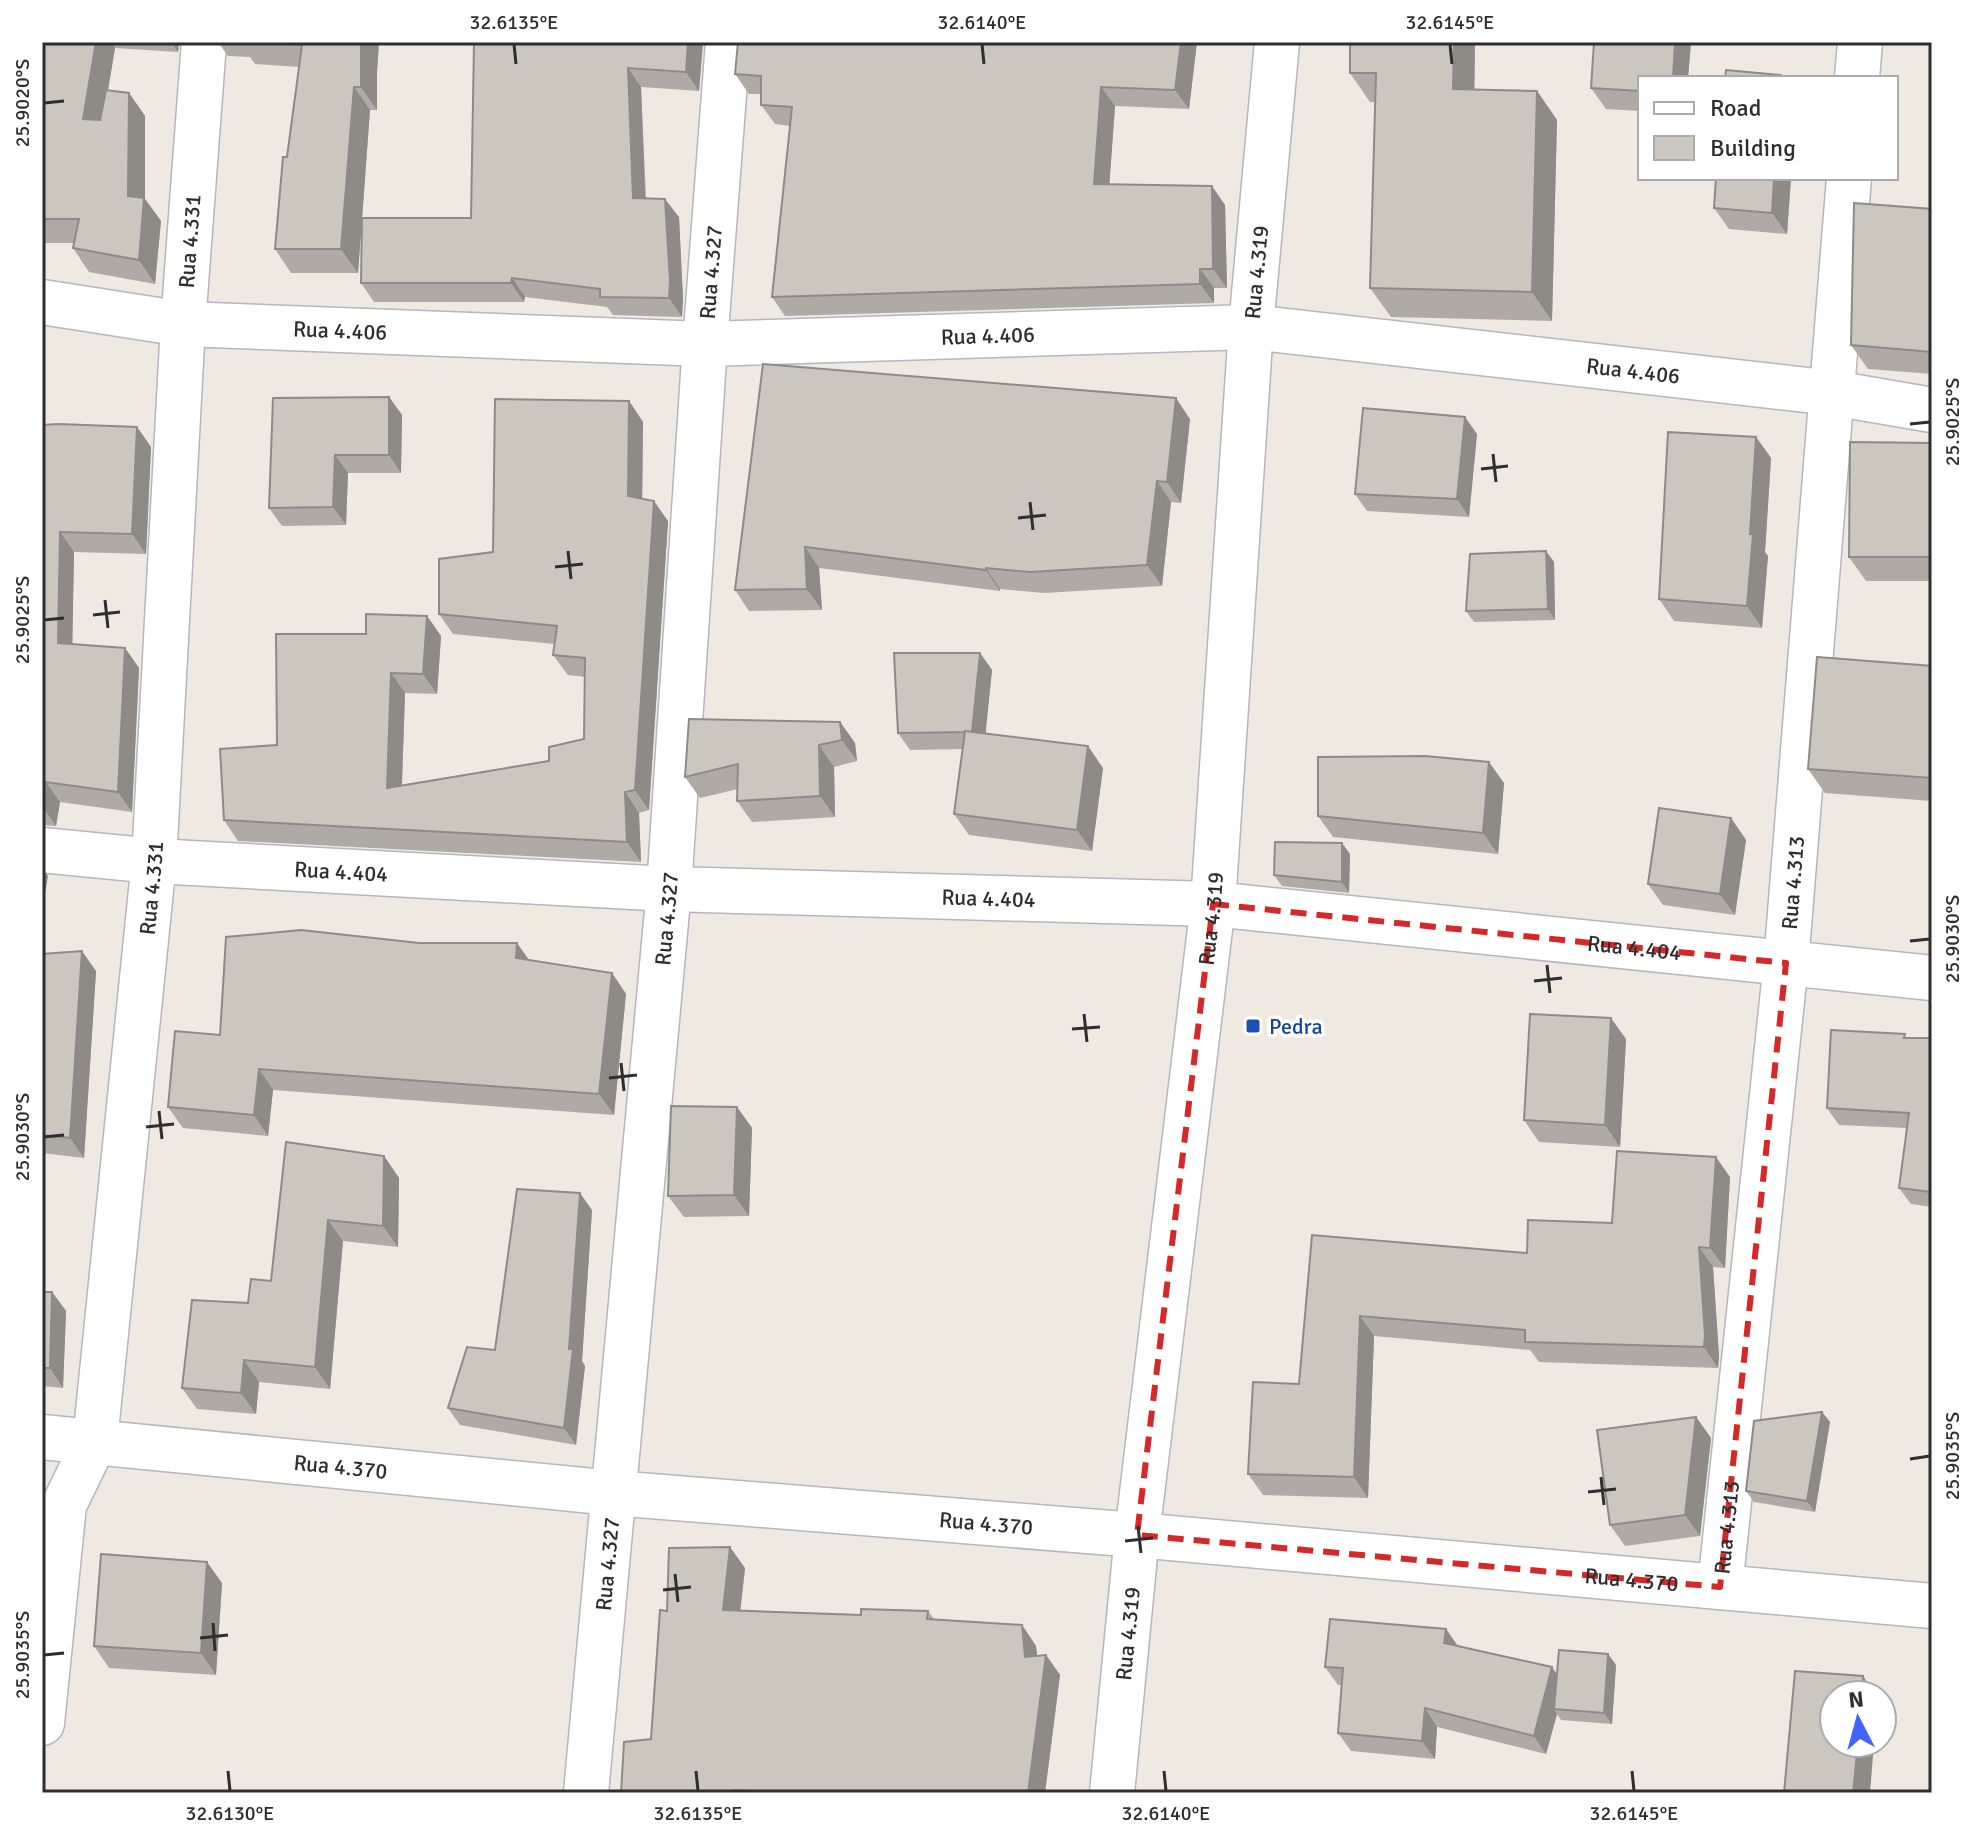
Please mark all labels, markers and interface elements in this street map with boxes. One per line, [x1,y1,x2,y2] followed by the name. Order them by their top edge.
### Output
[470,10,558,35] text: 32.6135°E
[938,10,1026,35] text: 32.6140°E
[1406,10,1494,35] text: 32.6145°E
[10,59,35,147] text: 25.9020°S
[1638,76,1898,180] legend
[1710,93,1761,123] text: Road
[1710,133,1796,163] text: Building
[173,193,207,289] street label: Rua 4.331
[694,224,728,320] street label: Rua 4.327
[1239,224,1274,320] street label: Rua 4.319
[293,315,388,346] street label: Rua 4.406
[940,321,1035,351] street label: Rua 4.406
[1585,352,1681,390] street label: Rua 4.406
[1940,378,1965,466] text: 25.9025°S
[10,576,35,664] text: 25.9025°S
[1776,835,1810,931] street label: Rua 4.313
[134,840,169,936] street label: Rua 4.331
[293,856,389,888] street label: Rua 4.404
[649,871,684,967] street label: Rua 4.327
[1193,871,1229,967] street label: Rua 4.319
[941,884,1036,913] street label: Rua 4.404
[1940,895,1965,983] text: 25.9030°S
[1586,930,1683,966] street label: Rua 4.404
[1269,1013,1323,1040] place label: Pedra
[1244,1017,1262,1035] marker: Pedra
[10,1093,35,1181] text: 25.9030°S
[1940,1412,1965,1500] text: 25.9035°S
[292,1449,389,1485] street label: Rua 4.370
[1708,1479,1745,1576] street label: Rua 4.313
[938,1506,1034,1541] street label: Rua 4.370
[590,1516,625,1612] street label: Rua 4.327
[1583,1562,1680,1597] street label: Rua 4.370
[1110,1586,1146,1682] street label: Rua 4.319
[10,1611,35,1699] text: 25.9035°S
[1818,1679,1898,1759] north arrow
[1847,1685,1865,1714] text: N
[186,1801,274,1826] text: 32.6130°E
[654,1801,742,1826] text: 32.6135°E
[1122,1801,1210,1826] text: 32.6140°E
[1590,1801,1678,1826] text: 32.6145°E

